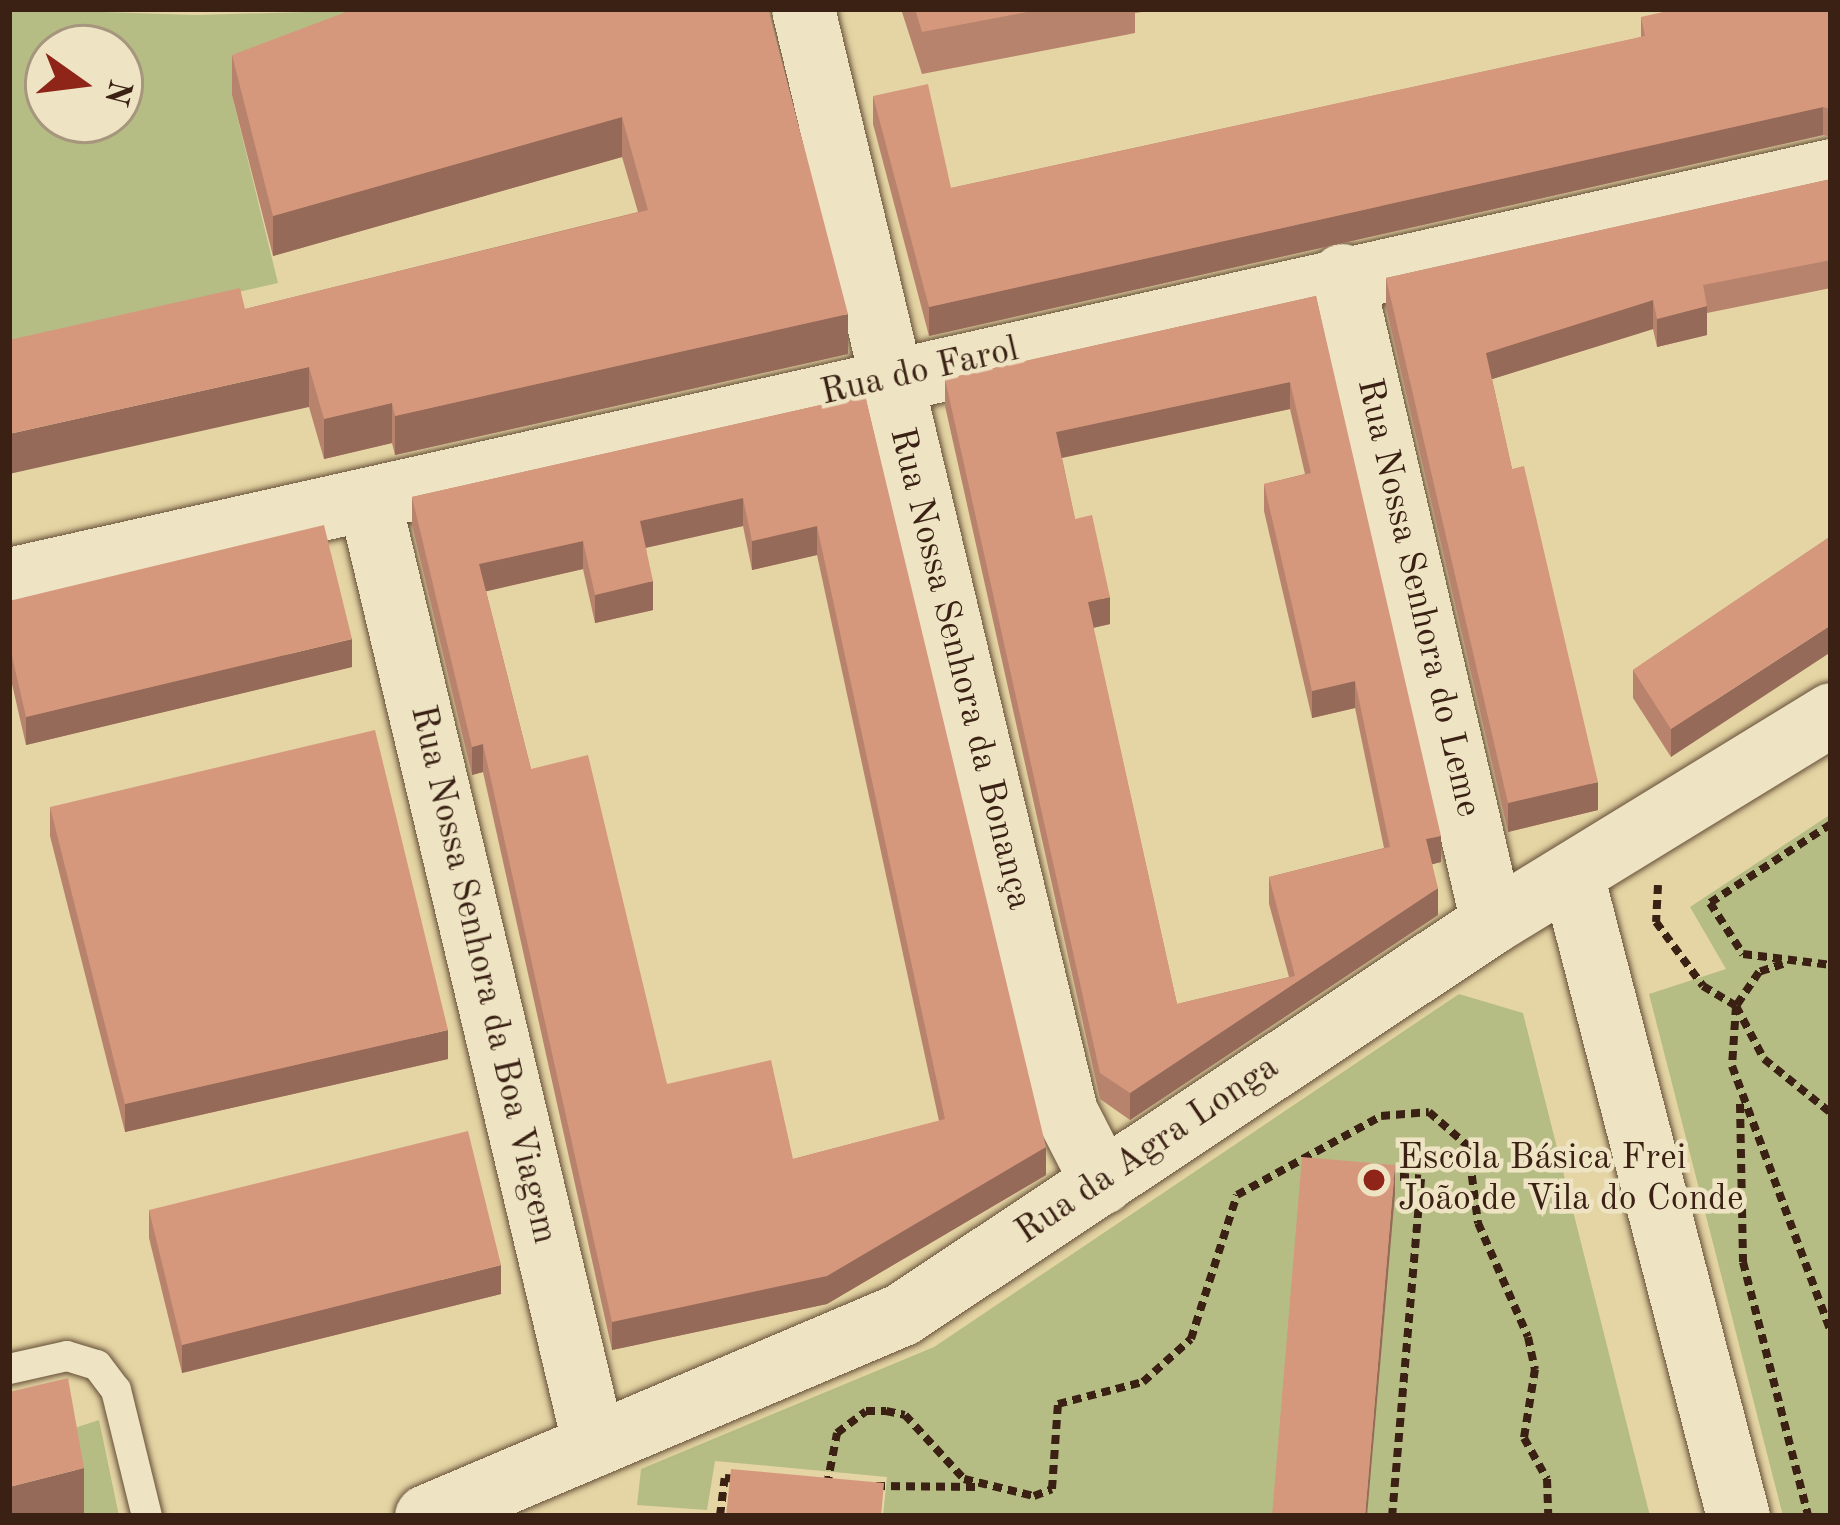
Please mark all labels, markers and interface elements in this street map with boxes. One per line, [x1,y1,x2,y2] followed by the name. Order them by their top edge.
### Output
[24,24,144,144] north arrow
[97,76,136,108] text: N
[817,329,1023,417] street label: Rua do Farol
[1346,375,1488,821] street label: Rua Nossa Senhora do Leme
[878,423,1040,915] street label: Rua Nossa Senhora da Bonança
[399,701,565,1249] street label: Rua Nossa Senhora da Boa Viagem
[1008,1047,1288,1255] street label: Rua da Agra Longa
[1398,1137,1743,1222] place label: Escola Básica Frei João de Vila do Conde
[1361,1167,1387,1193] marker: Escola Básica Frei João de Vila do Conde

